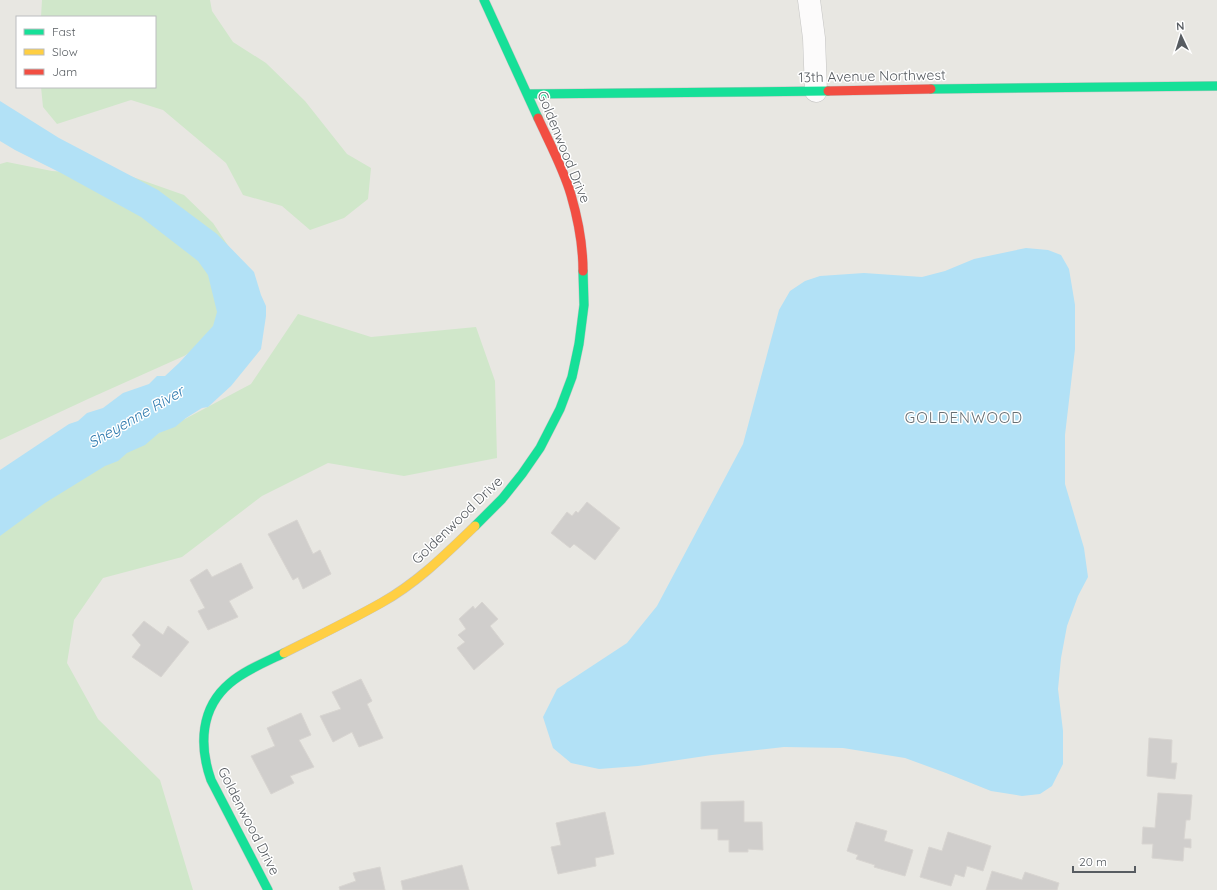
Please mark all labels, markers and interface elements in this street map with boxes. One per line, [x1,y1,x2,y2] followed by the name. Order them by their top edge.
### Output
[16,16,156,88] legend
[1161,16,1201,56] north arrow
[1176,19,1185,33] text: N
[52,24,76,39] text: Fast
[52,44,78,59] text: Slow
[52,64,77,79] text: Jam
[798,66,946,86] street label: 13th Avenue Northwest
[533,88,595,206] street label: Goldenwood Drive
[84,380,189,452] water label: Sheyenne River
[905,408,1023,427] district label: GOLDENWOOD
[408,472,506,568] street label: Goldenwood Drive
[214,764,284,878] street label: Goldenwood Drive
[1073,848,1135,874] scale bar
[1079,854,1107,869] text: 20 m

